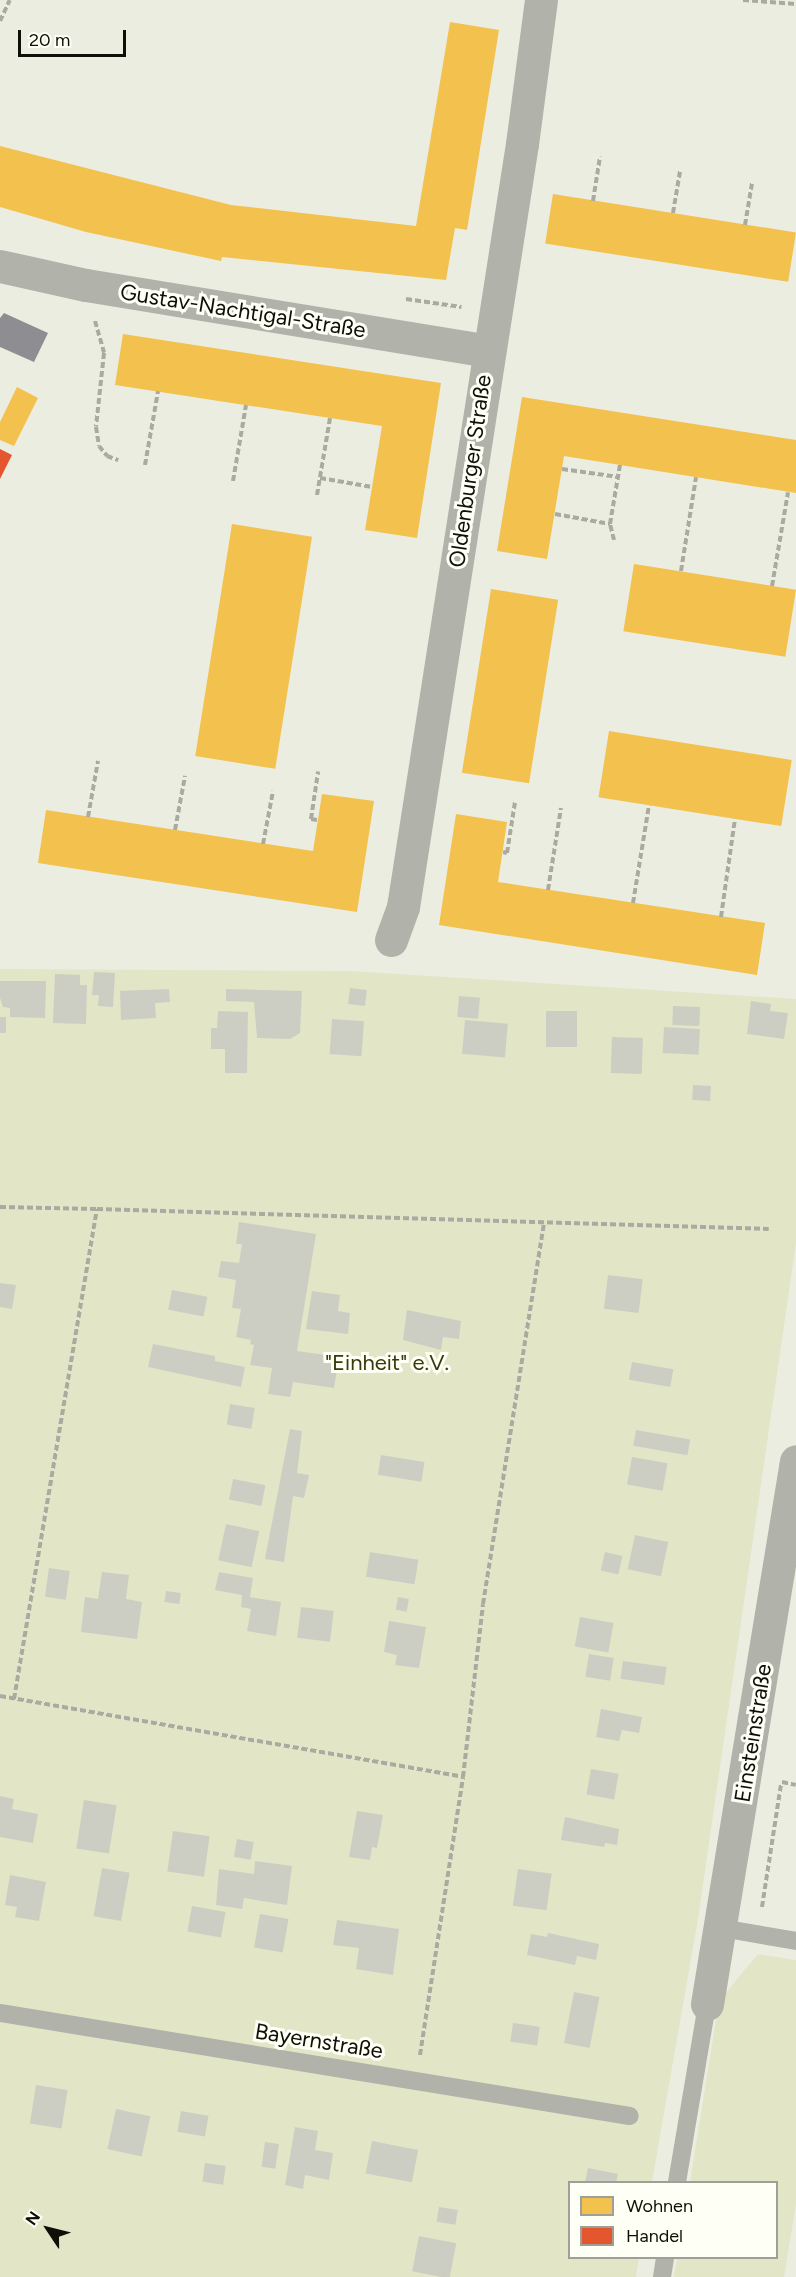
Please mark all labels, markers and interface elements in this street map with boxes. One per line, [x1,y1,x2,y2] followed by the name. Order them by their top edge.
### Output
[21,18,129,56] scale bar
[29,29,70,51] text: 20 m
[118,279,368,343] street label: Gustav-Nachtigal-Straße
[443,373,497,569] street label: Oldenburger Straße
[325,1350,449,1376] park label: "Einheit" e.V.
[729,1662,777,1804] street label: Einsteinstraße
[253,2018,385,2064] street label: Bayernstraße
[568,2181,778,2259] legend
[626,2195,693,2217] text: Wohnen
[18,2199,78,2259] north arrow
[22,2208,44,2229] text: N
[626,2225,683,2247] text: Handel

